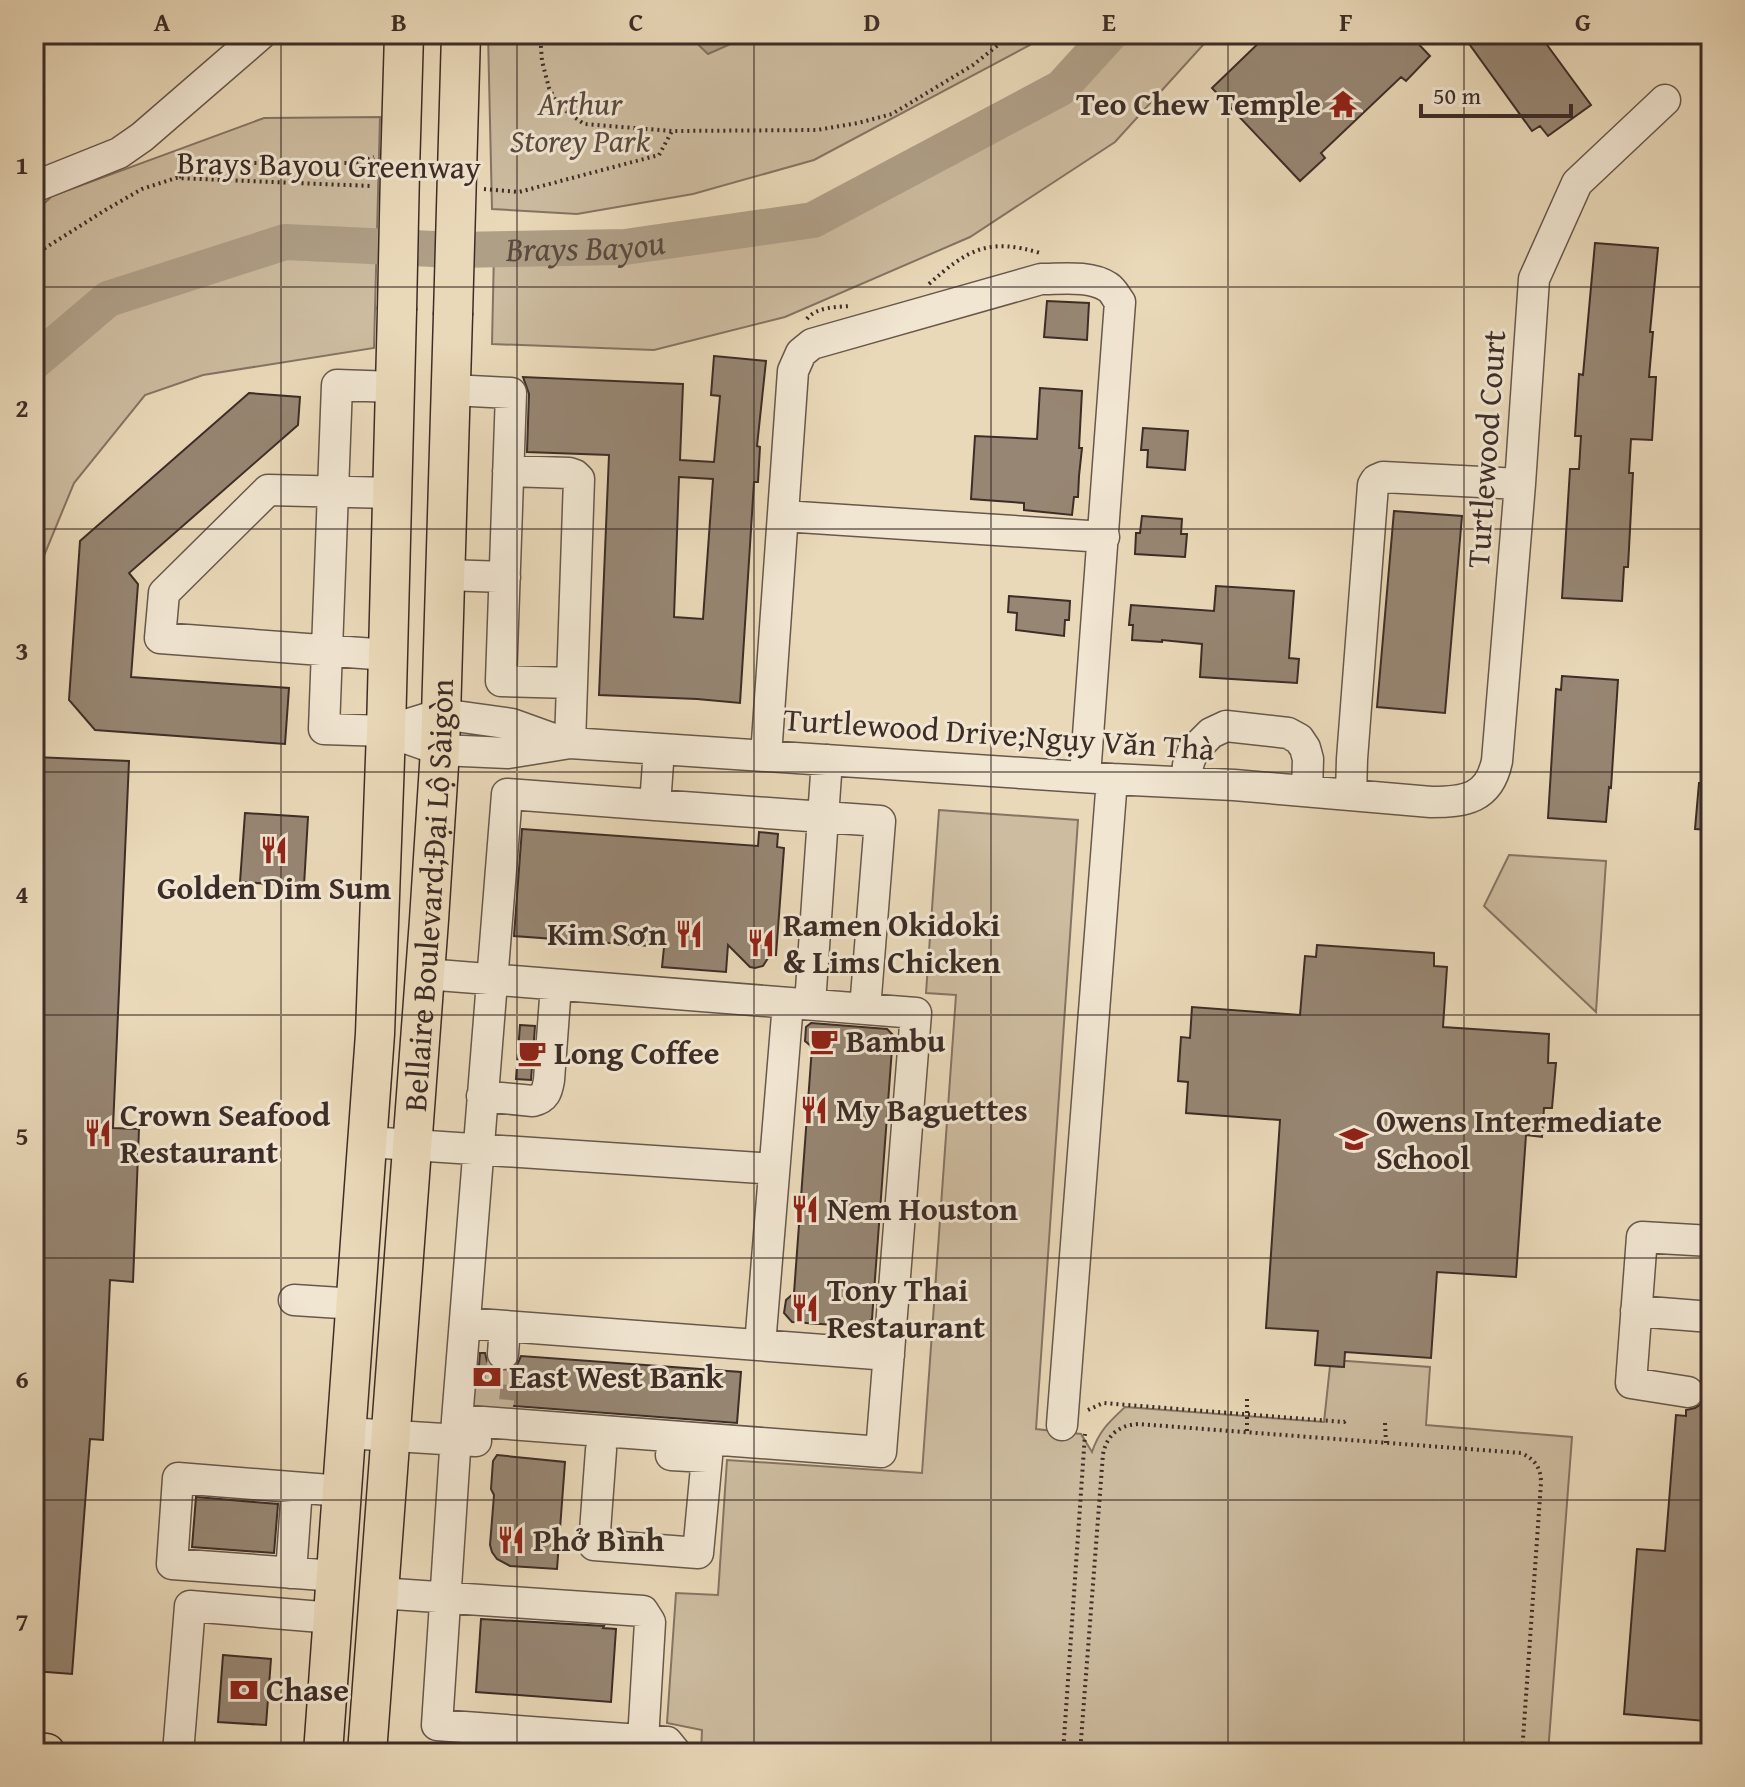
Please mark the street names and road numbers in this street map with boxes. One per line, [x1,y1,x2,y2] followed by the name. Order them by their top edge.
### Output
[177,138,481,191] street label: Brays Bayou Greenway
[1454,328,1517,569] street label: Turtlewood Court
[391,678,465,1113] street label: Bellaire Boulevard;Đại Lộ Sàigòn
[782,695,1216,772] street label: Turtlewood Drive;Ngụy Văn Thà

